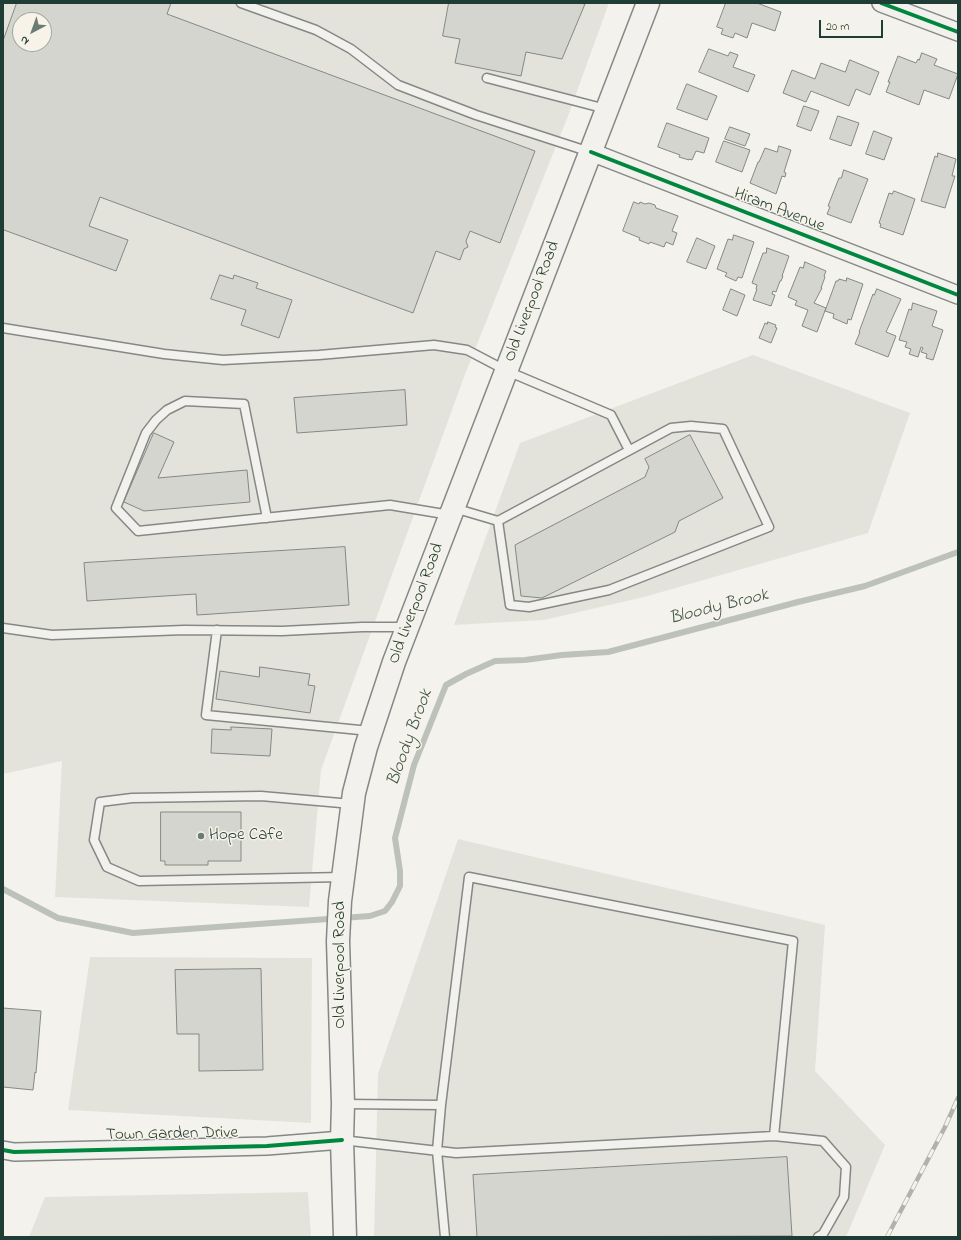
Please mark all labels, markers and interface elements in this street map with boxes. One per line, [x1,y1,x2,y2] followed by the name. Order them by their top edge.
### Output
[12,12,52,52] north arrow
[821,12,885,38] scale bar
[826,18,849,36] text: 20 m
[17,32,33,49] text: N
[731,184,827,238] street label: Hiram Avenue
[501,239,565,365] street label: Old Liverpool Road
[385,541,449,667] street label: Old Liverpool Road
[667,585,771,631] water label: Bloody Brook
[384,687,438,789] water label: Bloody Brook
[209,826,283,846] place label: Hope Cafe
[196,831,206,841] marker: Hope Cafe
[331,901,351,1029] street label: Old Liverpool Road
[106,1124,238,1146] street label: Town Garden Drive

